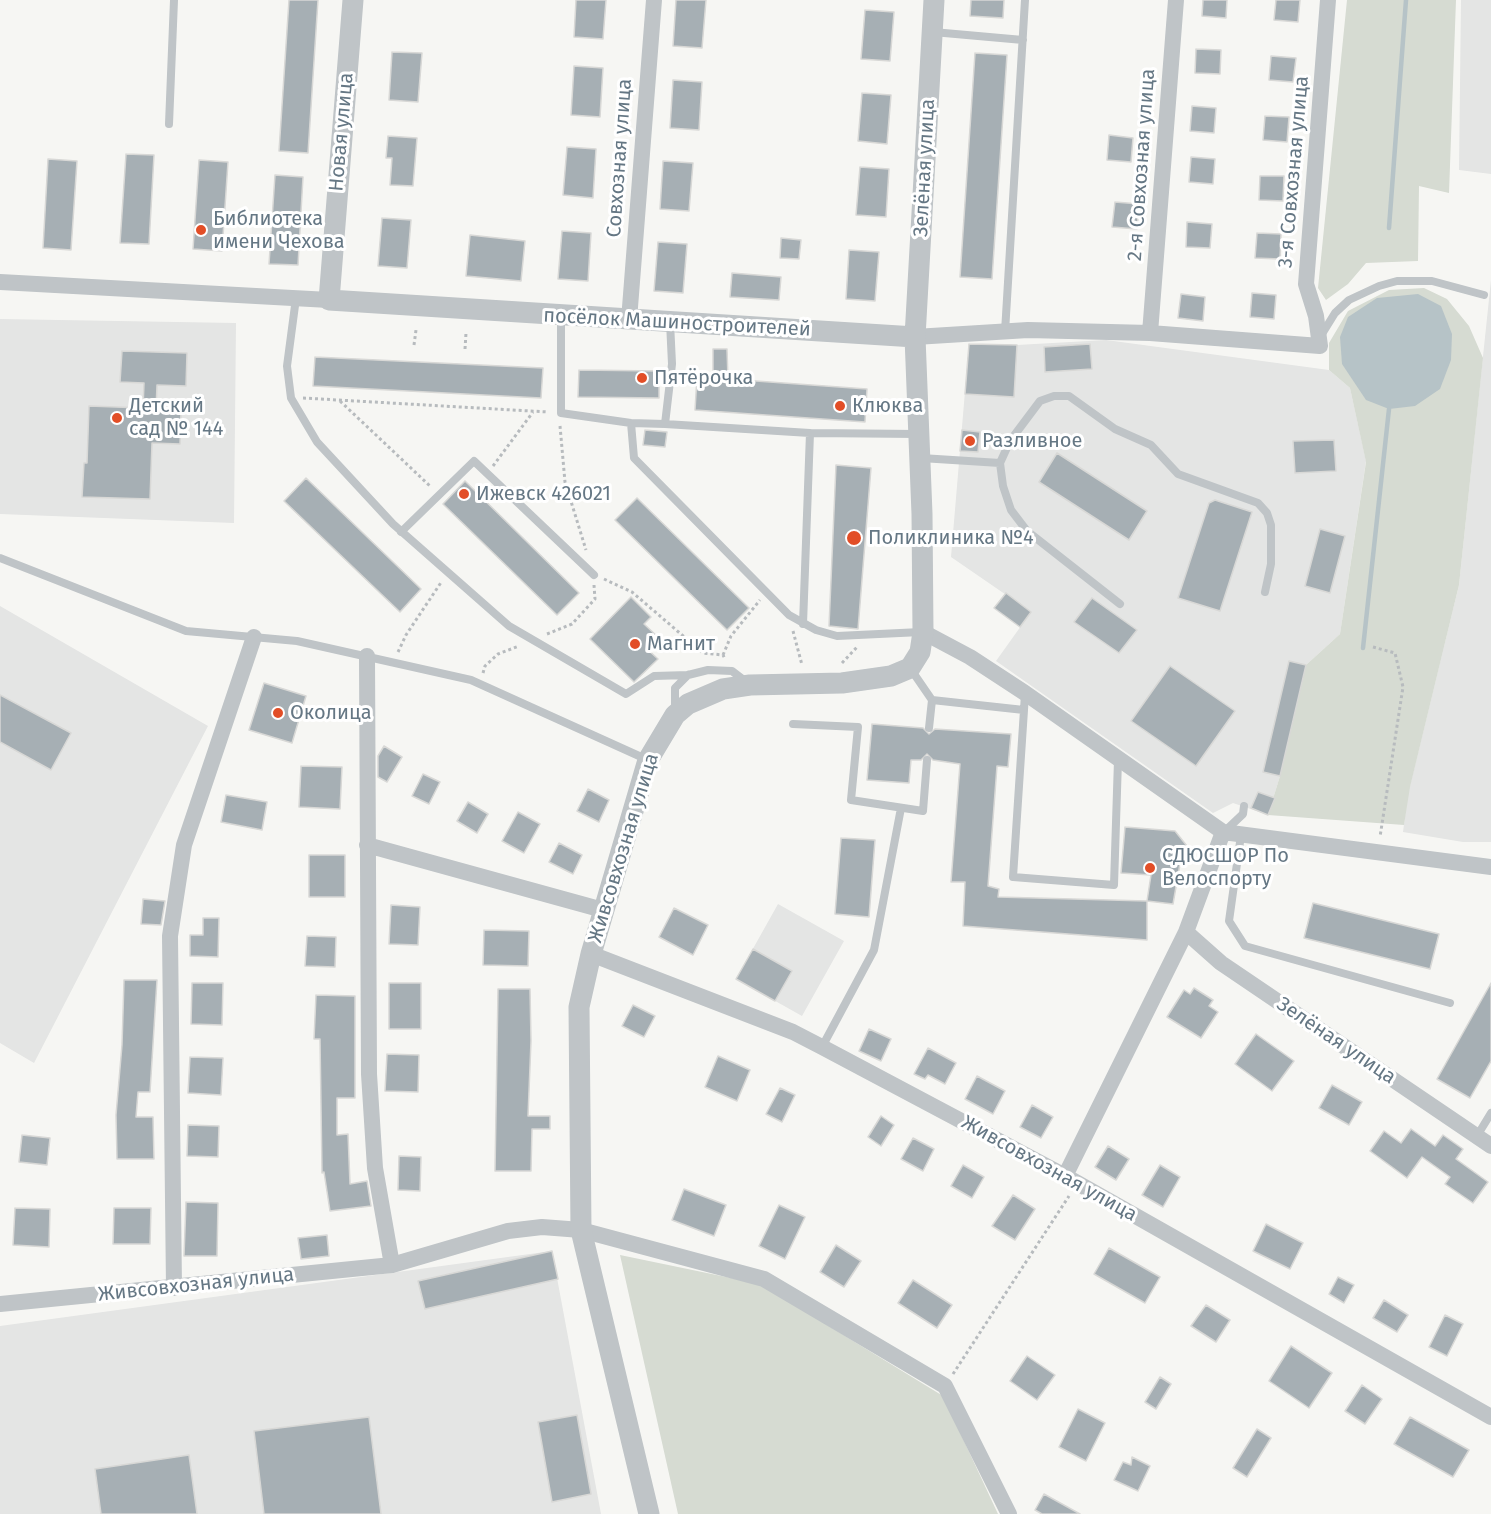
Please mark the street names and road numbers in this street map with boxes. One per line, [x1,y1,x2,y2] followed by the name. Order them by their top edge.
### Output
[1123,68,1161,262] street label: 2-я Совхозная улица
[325,72,359,192] street label: Новая улица
[1274,75,1314,269] street label: 3-я Совхозная улица
[602,78,638,238] street label: Совхозная улица
[909,98,941,238] street label: Зелёная улица
[543,304,811,342] street label: посёлок Машиностроителей
[584,750,664,946] street label: Живсовхозная улица
[1272,992,1400,1090] street label: Зелёная улица
[957,1111,1141,1227] street label: Живсовхозная улица
[97,1263,295,1307] street label: Живсовхозная улица

